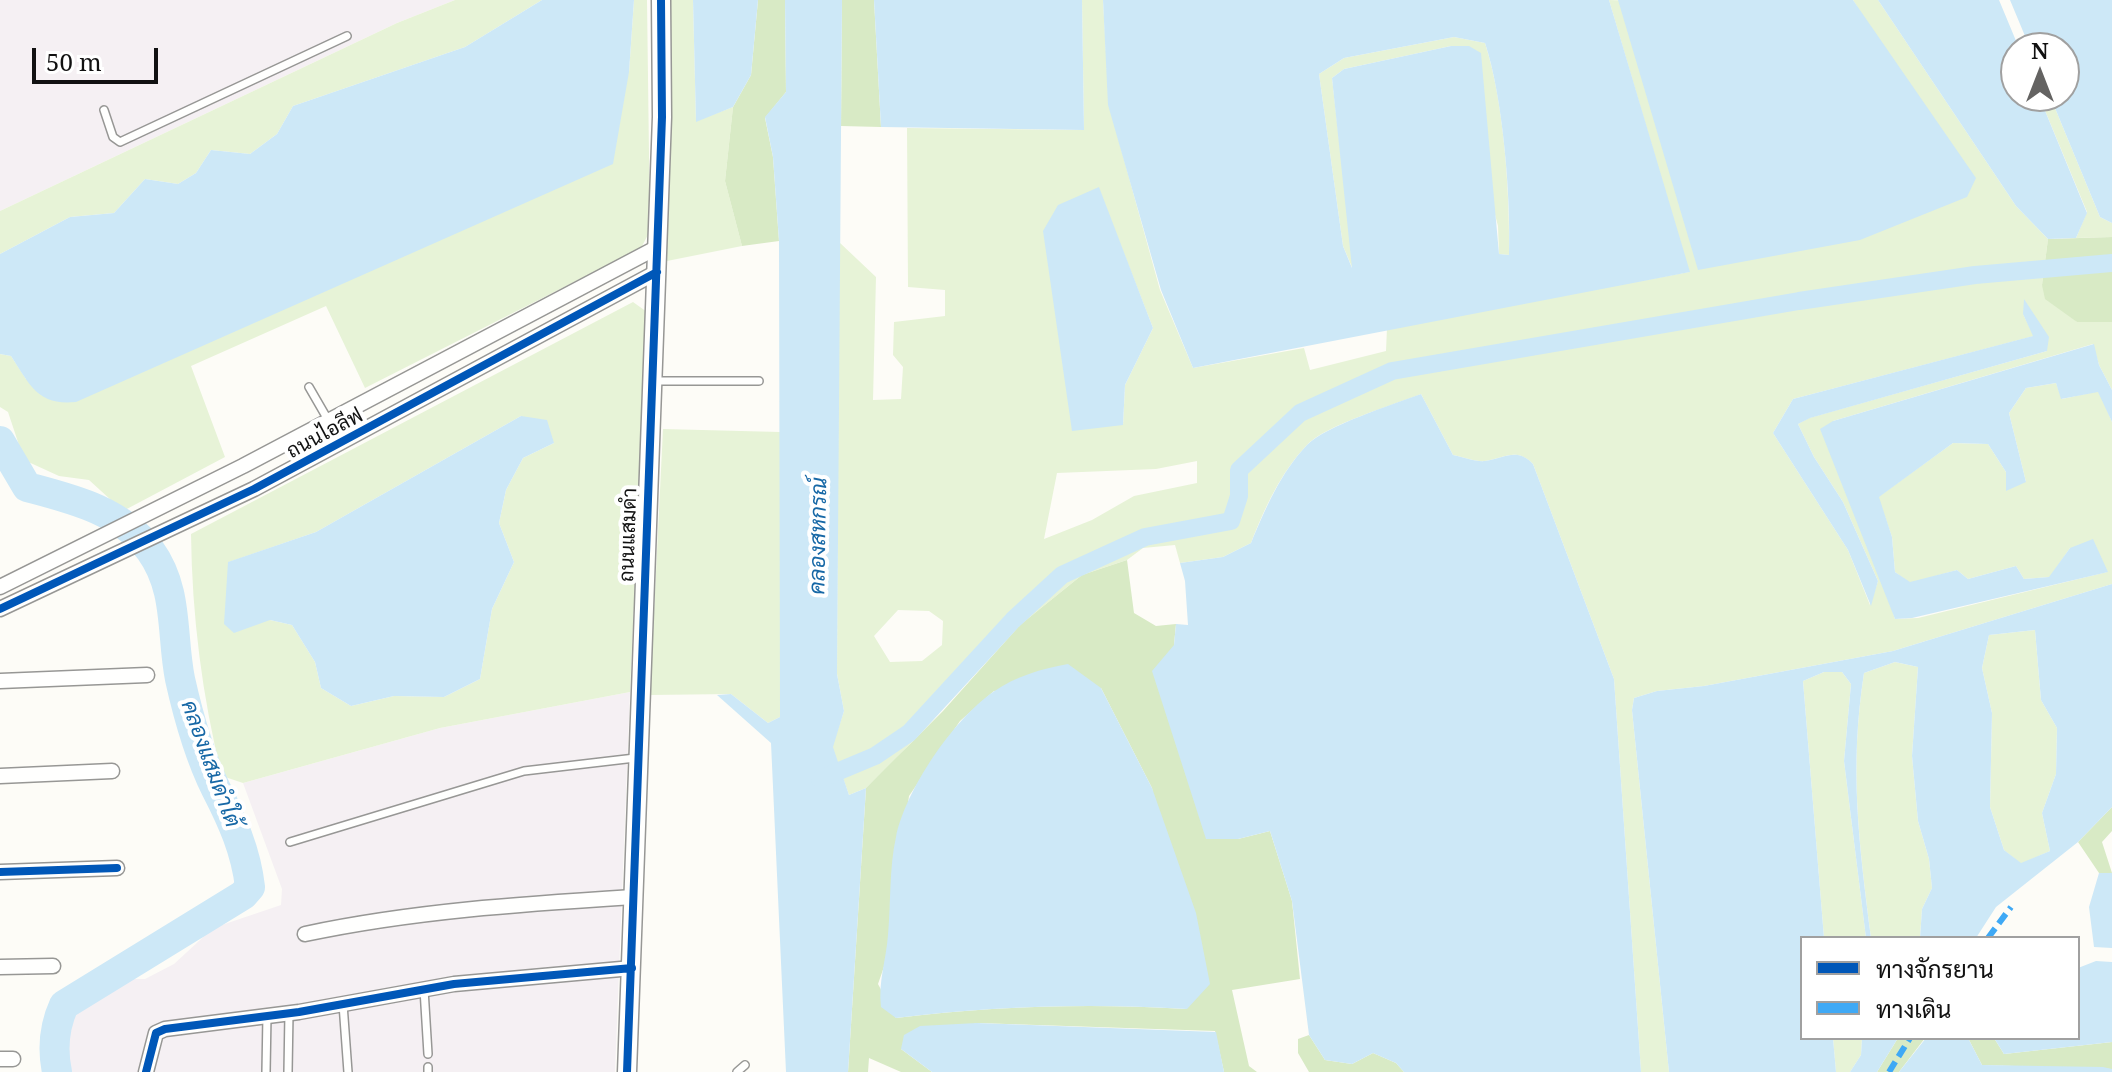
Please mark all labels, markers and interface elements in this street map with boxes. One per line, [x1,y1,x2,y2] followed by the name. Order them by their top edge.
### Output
[36,32,162,82] scale bar
[2000,32,2080,112] north arrow
[2031,35,2049,65] text: N
[46,45,102,78] text: 50 m
[283,404,367,464] street label: ถนนไอลีฟ
[805,477,833,595] water label: คลองสหกรณ์
[615,488,643,582] street label: ถนนแสมดำ
[175,697,245,831] water label: คลองแสมดำใต้
[1800,936,2080,1040] legend
[1876,952,1994,985] text: ทางจักรยาน
[1876,992,1951,1025] text: ทางเดิน

